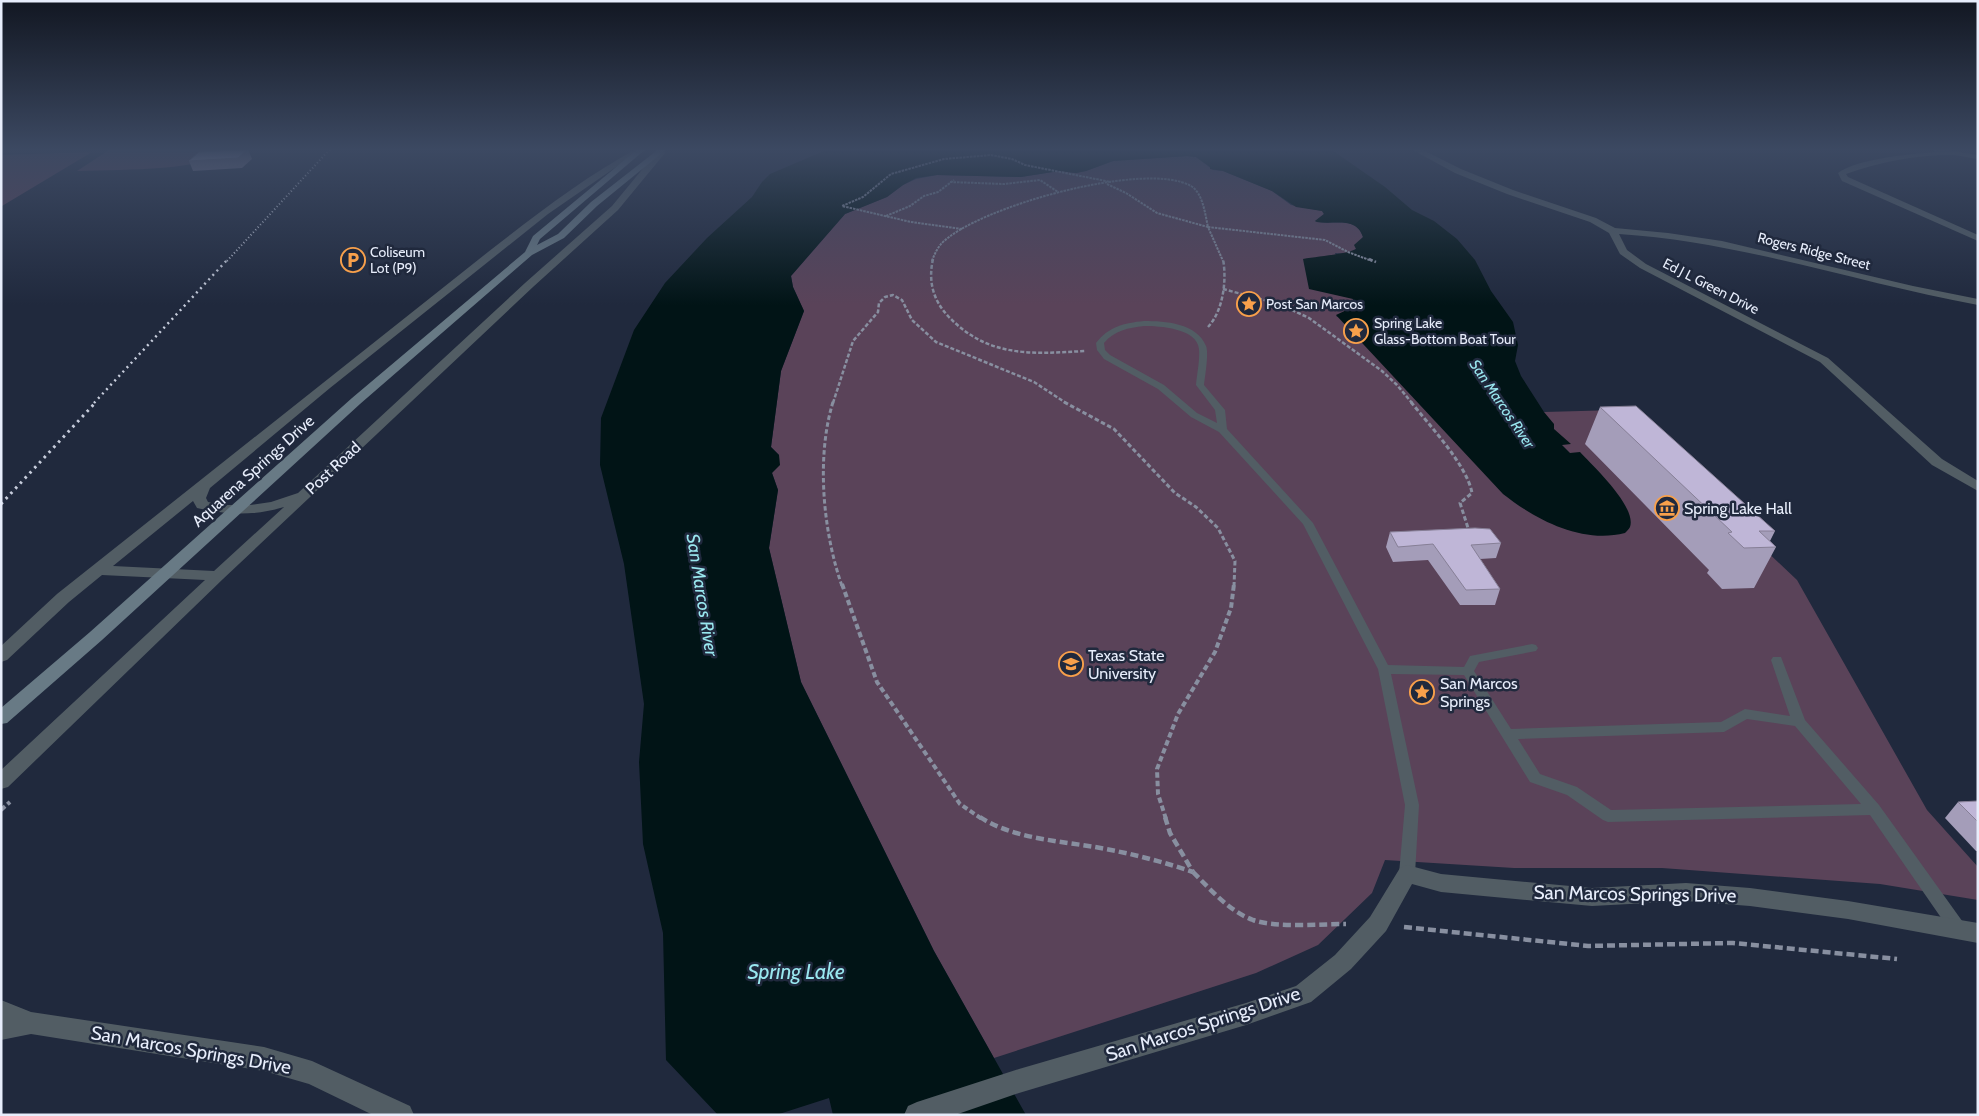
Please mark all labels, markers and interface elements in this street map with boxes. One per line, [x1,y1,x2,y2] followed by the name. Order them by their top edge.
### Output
[1756,228,1873,274] street label: Rogers Ridge Street
[370,243,425,277] place label: Coliseum Lot (P9)
[340,247,366,273] parking icon: Coliseum Lot (P9)
[1660,254,1762,318] street label: Ed J L Green Drive
[1236,291,1262,317] place icon: Post San Marcos
[1266,295,1363,313] place label: Post San Marcos
[1374,314,1516,348] place label: Spring Lake Glass-Bottom Boat Tour
[1343,318,1369,344] place icon: Spring Lake Glass-Bottom Boat Tour
[1466,356,1539,453] water label: San Marcos River
[188,411,318,531] street label: Aquarena Springs Drive
[302,438,364,498] street label: Post Road
[1654,495,1680,521] museum icon: Spring Lake Hall
[1684,499,1792,518] place label: Spring Lake Hall
[681,532,723,659] water label: San Marcos River
[1088,646,1164,683] place label: Texas State University
[1058,651,1084,677] school or university icon: Texas State University
[1440,674,1518,711] place label: San Marcos Springs
[1409,679,1435,705] place icon: San Marcos Springs
[1533,881,1737,907] street label: San Marcos Springs Drive
[747,959,845,984] water label: Spring Lake
[1103,982,1303,1066] street label: San Marcos Springs Drive
[89,1021,293,1079] street label: San Marcos Springs Drive

